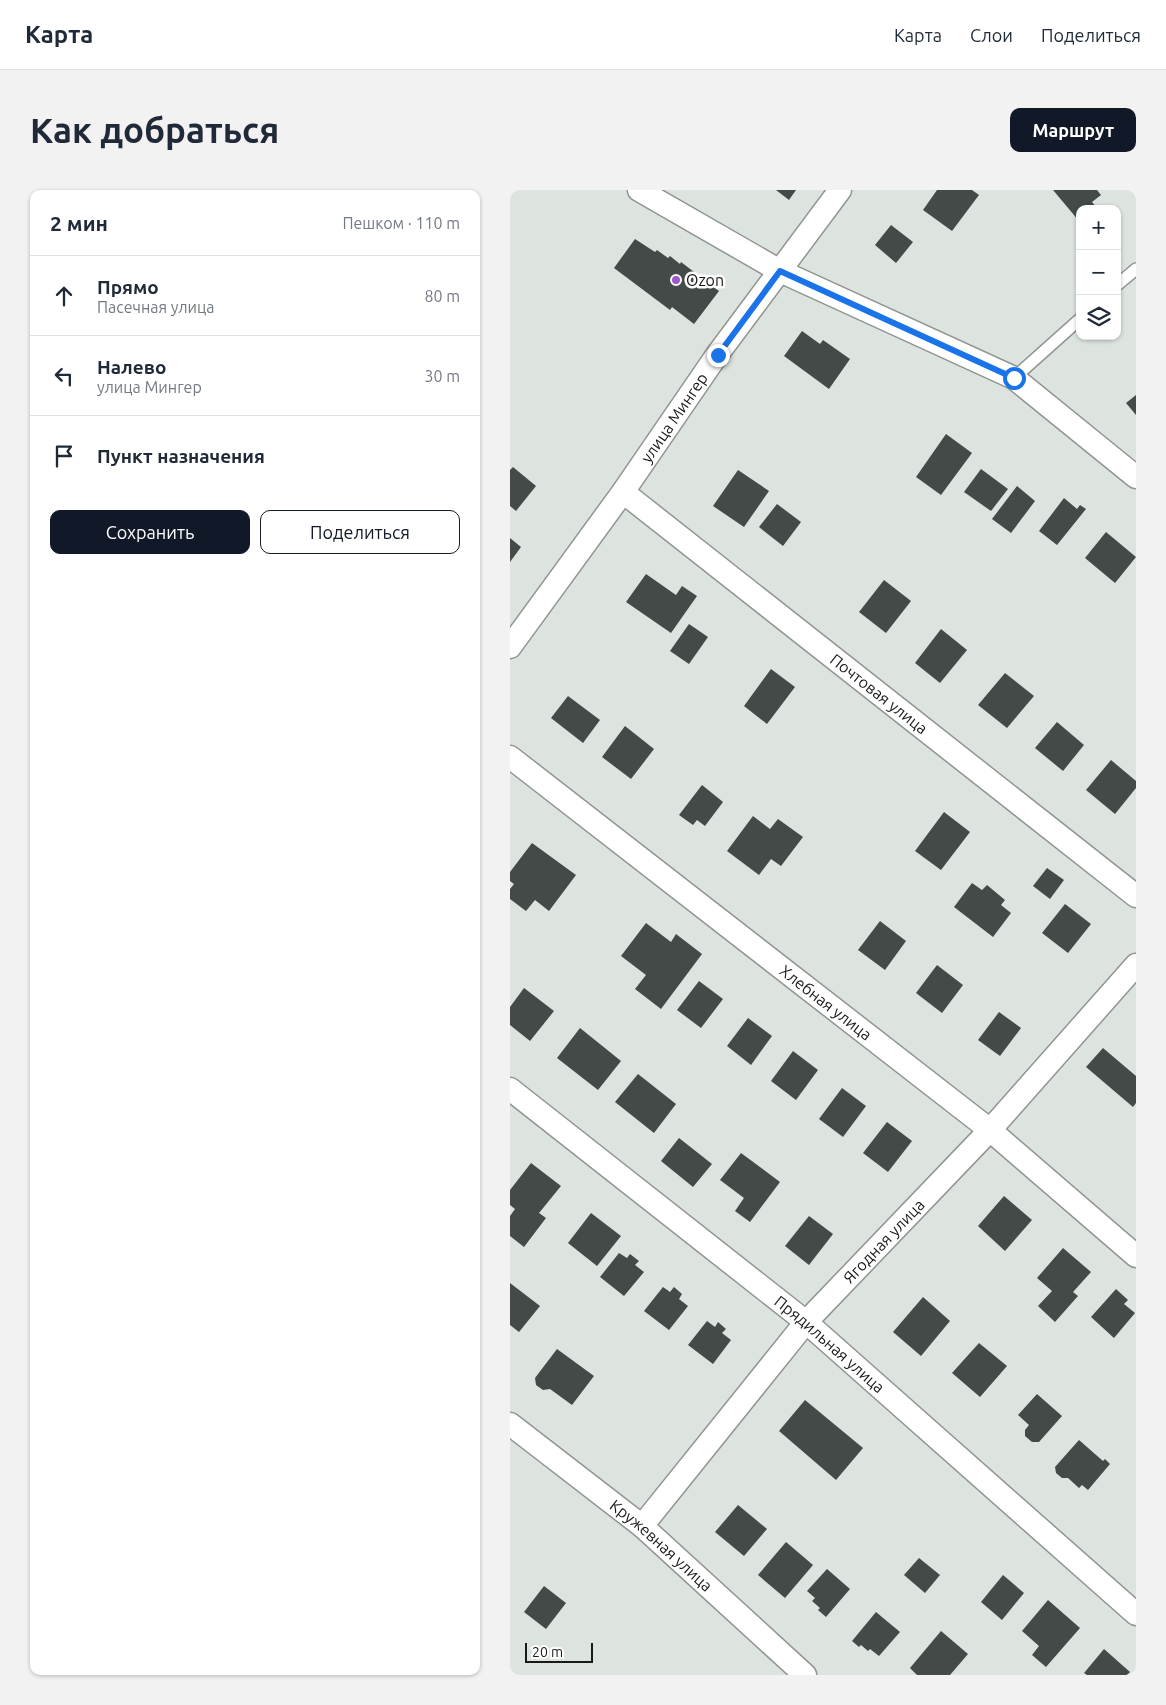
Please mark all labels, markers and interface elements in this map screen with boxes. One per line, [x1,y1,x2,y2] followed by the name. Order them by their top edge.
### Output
[25,21,93,48] text: Карта
[894,25,942,45] text: Карта
[970,25,1013,45] text: Слои
[1041,25,1141,45] text: Поделиться
[1010,108,1136,152] button: Маршрут
[30,110,279,150] text: Как добраться
[1076,205,1121,340] map controls
[1076,205,1121,250] button: +
[50,211,108,235] text: 2 мин
[342,214,460,232] text: Пешком · 110 m
[1076,250,1121,295] button: −
[686,271,724,289] place label: Ozon
[670,274,682,286] marker: Ozon
[97,276,159,298] text: Прямо
[50,282,78,310] icon: ahead
[424,287,460,305] text: 80 m
[1076,295,1121,340] button: layers
[97,298,215,316] text: Пасечная улица
[707,344,730,367] route end
[97,356,166,378] text: Налево
[50,362,78,390] icon: left
[424,367,460,385] text: 30 m
[1003,367,1026,390] route start
[637,369,711,466] street label: улица Мингер
[97,378,202,396] text: улица Мингер
[50,442,78,470] icon: arrive
[97,445,265,467] text: Пункт назначения
[50,510,250,554] button: Сохранить
[260,510,460,554] button: Поделиться
[827,650,931,737] street label: Почтовая улица
[776,961,875,1044] street label: Хлебная улица
[839,1195,928,1286] street label: Ягодная улица
[771,1292,888,1396] street label: Прядильная улица
[607,1496,716,1595] street label: Кружевная улица
[525,1640,592,1663] scale bar
[532,1644,563,1660] text: 20 m

